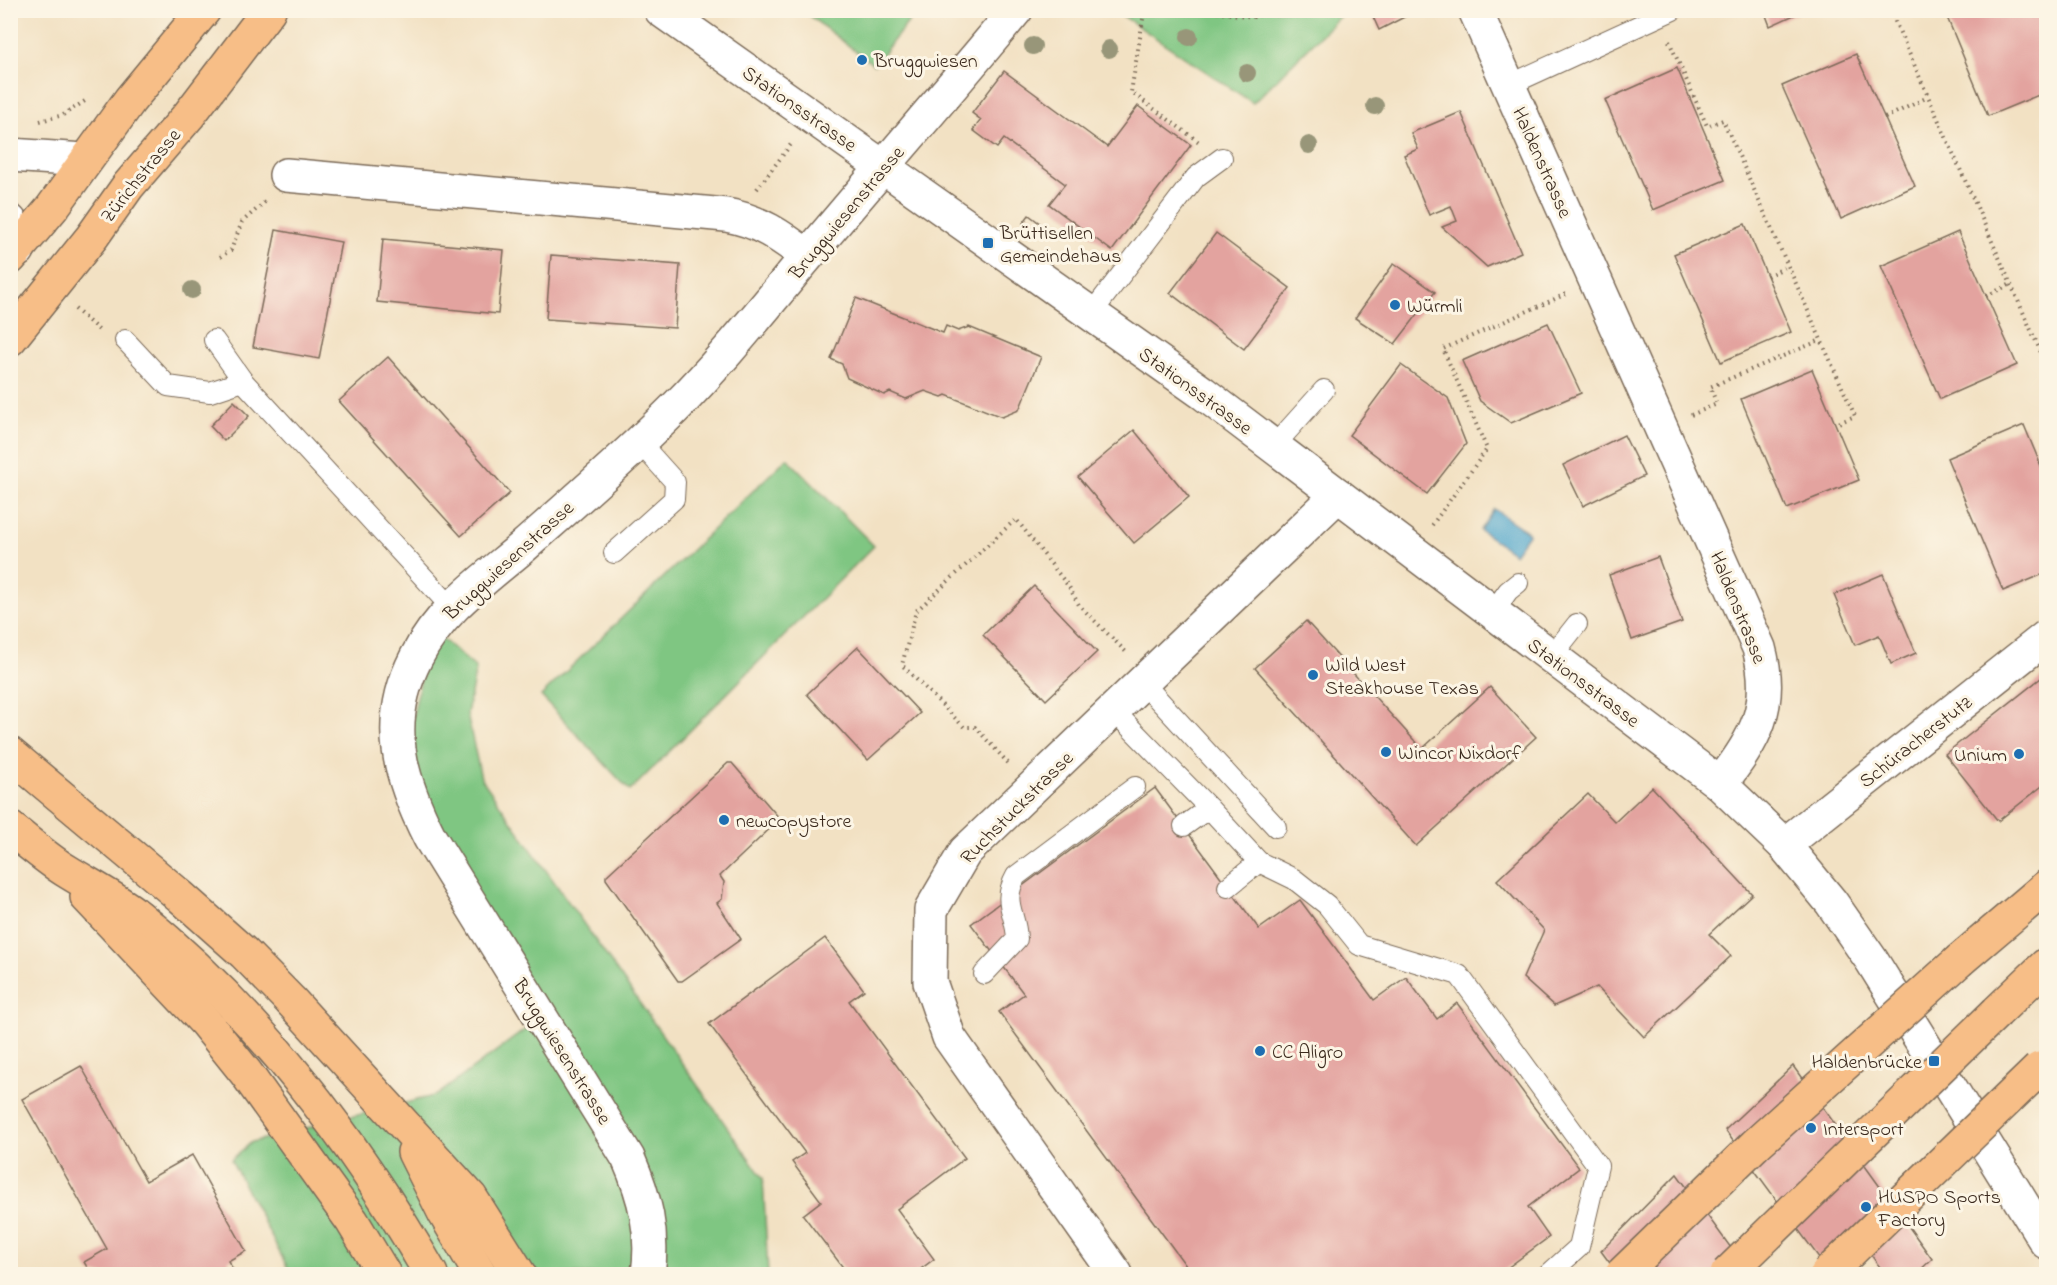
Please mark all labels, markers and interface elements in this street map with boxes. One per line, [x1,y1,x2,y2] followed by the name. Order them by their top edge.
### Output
[873,48,978,78] place label: Bruggwiesen
[855,53,869,67] marker: Bruggwiesen
[735,60,862,160] street label: Stationsstrasse
[1503,103,1578,223] street label: Haldenstrasse
[95,123,189,230] street label: Zürichstrasse
[783,140,913,288] street label: Bruggwiesenstrasse
[999,220,1122,272] place label: Brüttisellen Gemeindehaus
[981,236,995,250] marker: Brüttisellen Gemeindehaus
[1407,293,1463,322] place label: Würmli
[1388,298,1402,312] marker: Würmli
[1132,341,1257,443] street label: Stationsstrasse
[437,495,582,630] street label: Bruggwiesenstrasse
[1701,547,1772,669] street label: Haldenstrasse
[1520,632,1645,736] street label: Stationsstrasse
[1325,652,1479,704] place label: Wild West Steakhouse Texas
[1306,668,1320,682] marker: Wild West Steakhouse Texas
[1854,689,1980,796] street label: Schüracherstutz
[1398,740,1522,769] place label: Wincor Nixdorf
[1954,742,2007,771] place label: Unium
[954,745,1081,872] street label: Ruchstuckstrasse
[1379,745,1393,759] marker: Wincor Nixdorf
[2012,747,2026,761] marker: Unium
[736,808,852,837] place label: newcopystore
[717,813,731,827] marker: newcopystore
[503,973,617,1131] street label: Bruggwiesenstrasse
[1272,1039,1343,1069] place label: CC Aligro
[1253,1044,1267,1058] marker: CC Aligro
[1811,1049,1922,1078] place label: Haldenbrücke
[1927,1054,1941,1068] marker: Haldenbrücke
[1823,1116,1904,1145] place label: Intersport
[1804,1121,1818,1135] marker: Intersport
[1877,1184,2001,1236] place label: HUSPO Sports Factory
[1859,1200,1873,1214] marker: HUSPO Sports Factory

